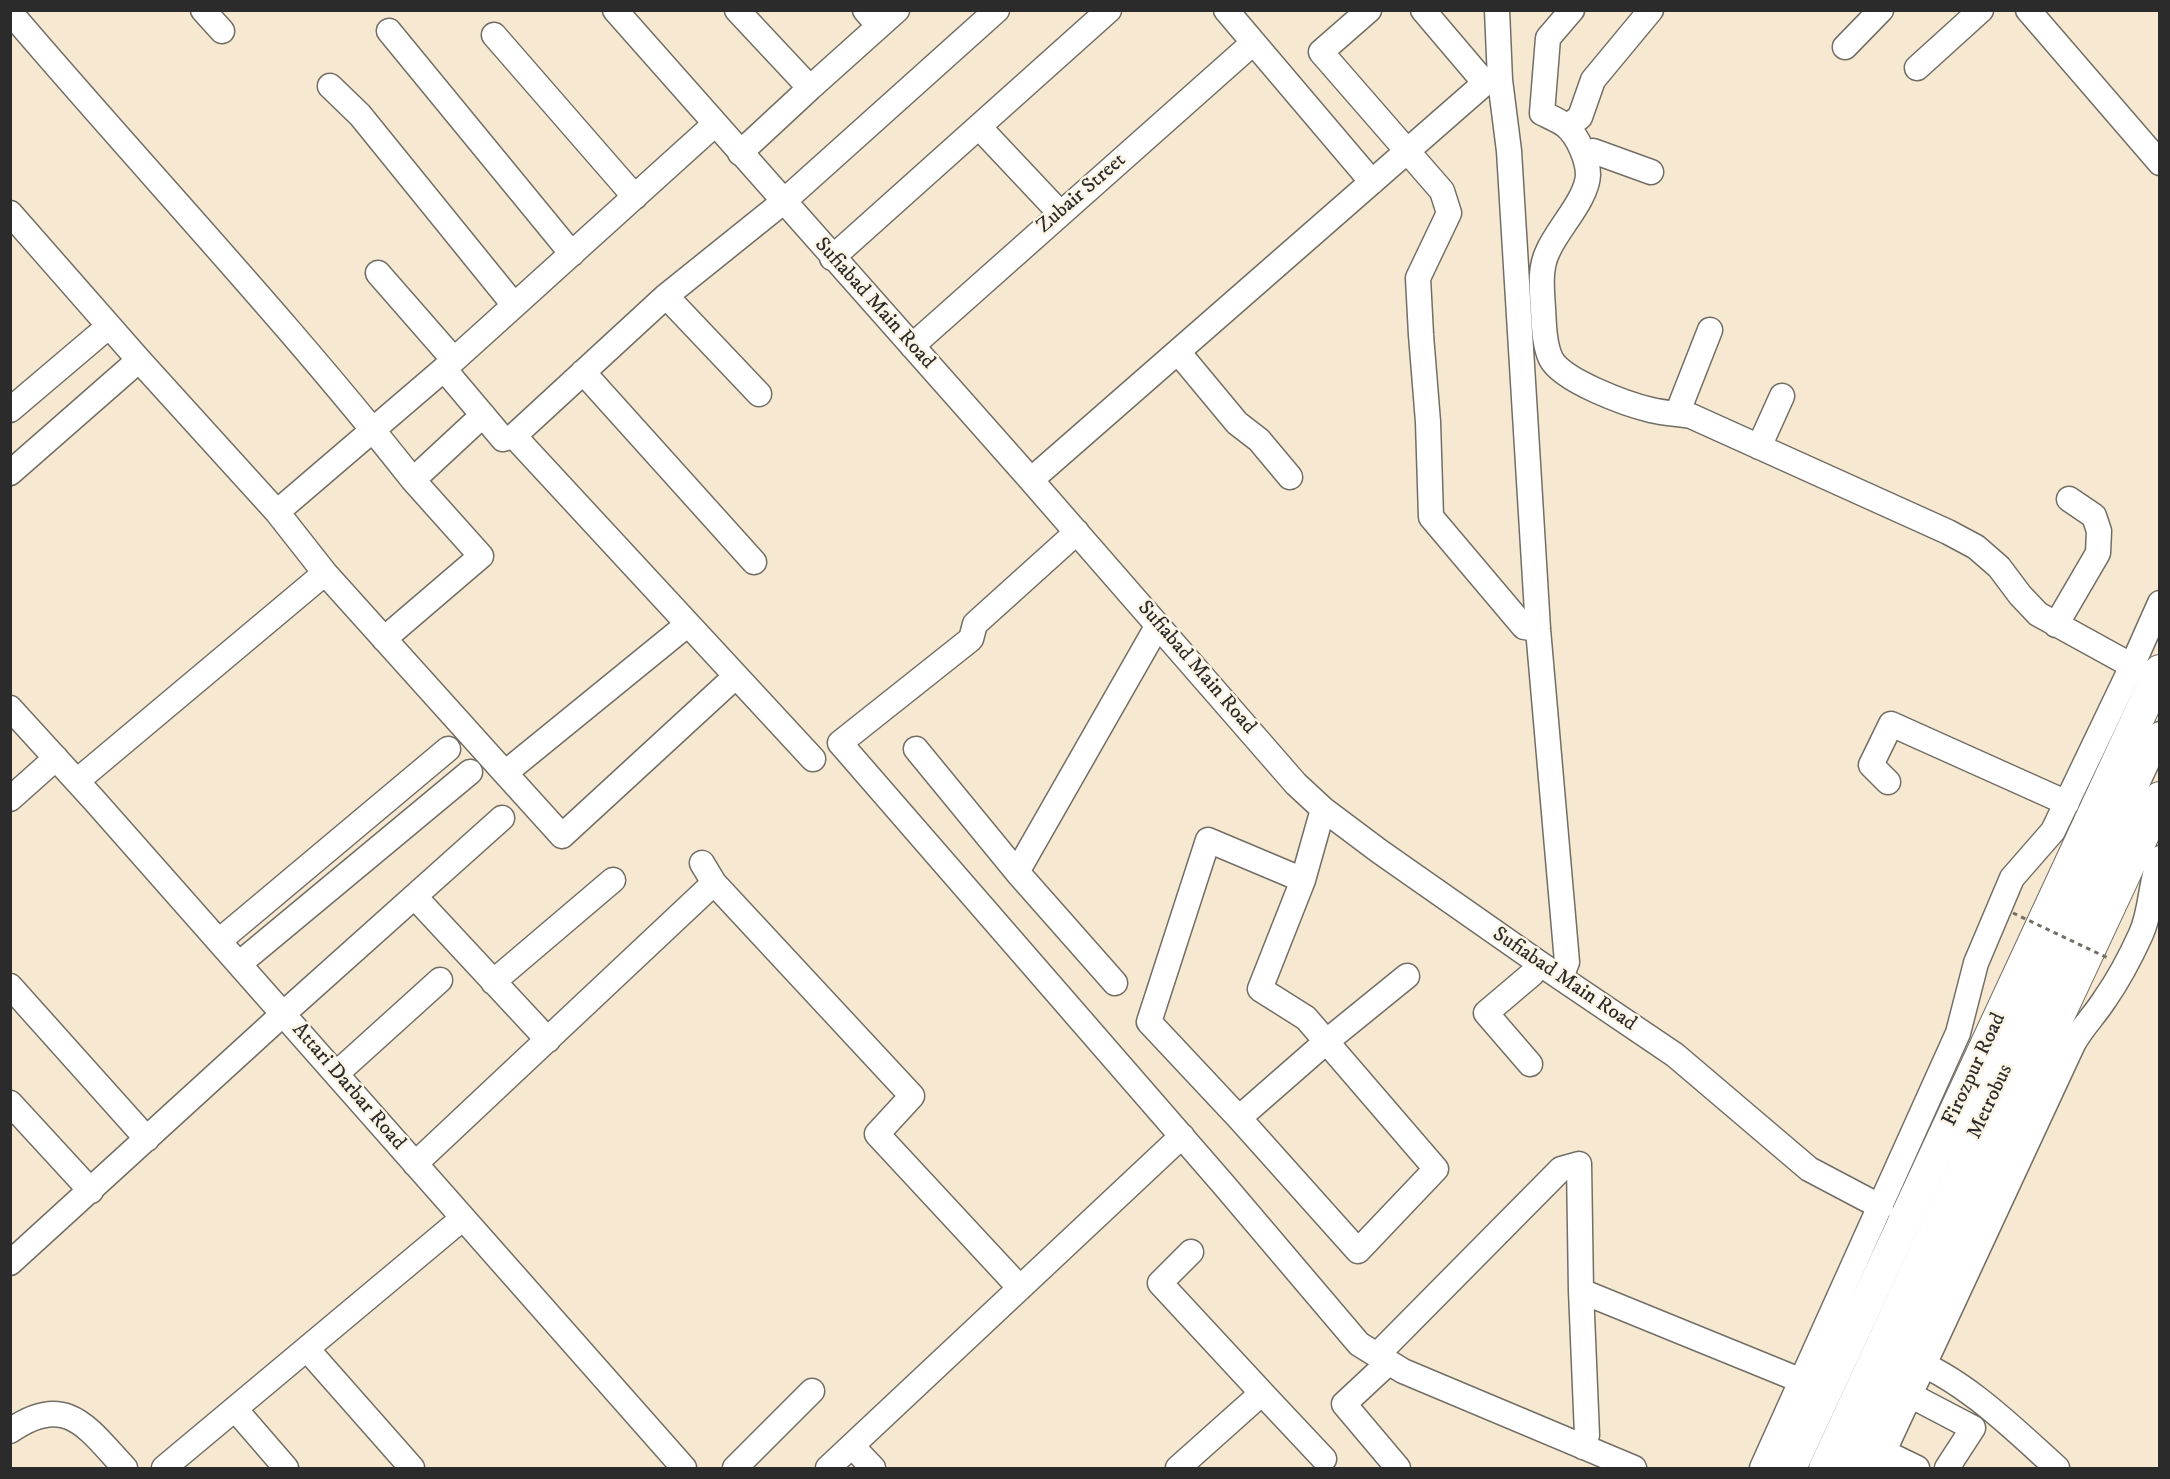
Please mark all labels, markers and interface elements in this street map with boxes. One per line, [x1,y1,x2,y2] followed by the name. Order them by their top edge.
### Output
[1032,148,1132,240] street label: Zubair Street
[808,233,940,375] street label: Sufiabad Main Road
[1131,596,1261,740] street label: Sufiabad Main Road
[1487,923,1641,1037] street label: Sufiabad Main Road
[1938,1009,2012,1131] street label: Firozpur Road
[286,1018,410,1156] street label: Attari Darbar Road
[1963,1061,2019,1143] street label: Metrobus

